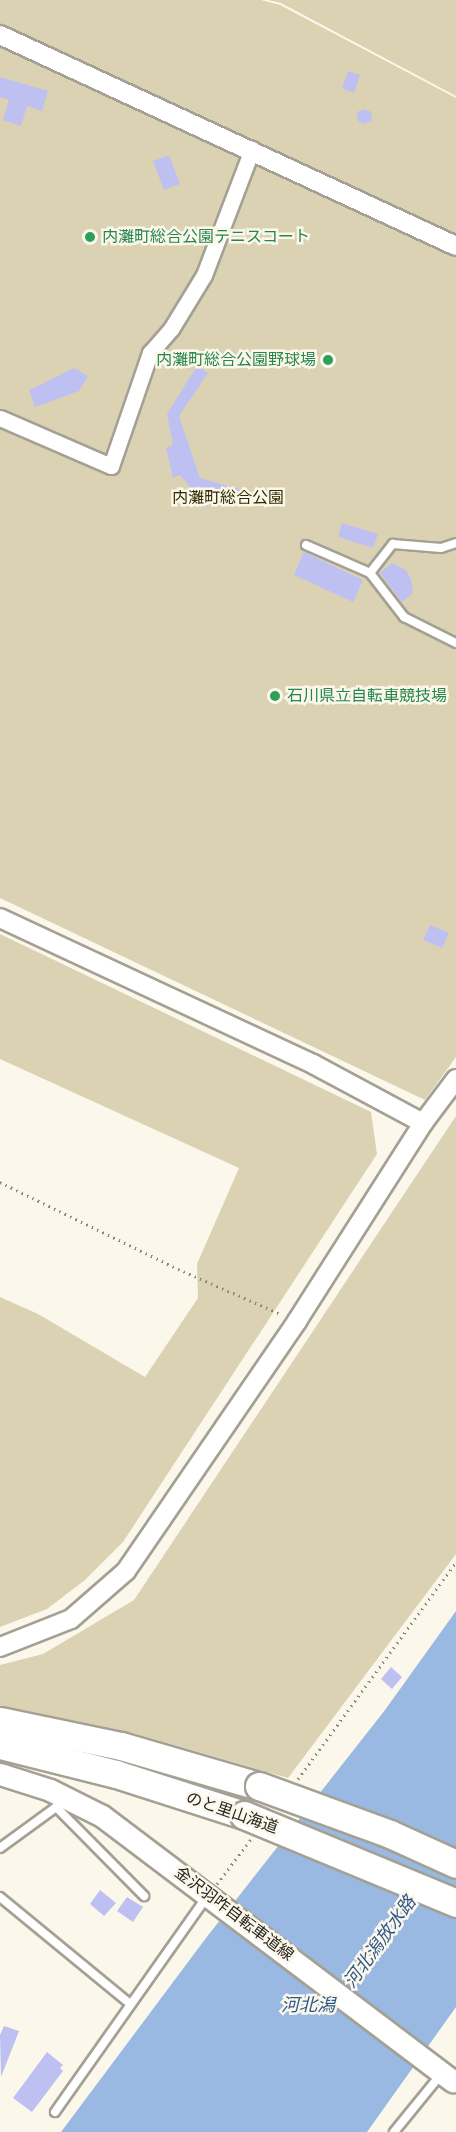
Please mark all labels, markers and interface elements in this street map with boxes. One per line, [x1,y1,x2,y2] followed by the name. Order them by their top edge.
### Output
[102,227,310,247] place label: 内灘町総合公園テニスコート
[83,230,97,244] marker: 内灘町総合公園テニスコート
[156,350,316,370] place label: 内灘町総合公園野球場
[321,353,335,367] marker: 内灘町総合公園野球場
[172,488,284,508] park label: 内灘町総合公園
[287,686,447,706] place label: 石川県立自転車競技場
[268,689,282,703] marker: 石川県立自転車競技場
[183,1788,281,1838] street label: のと里山海道
[171,1863,297,1965] street label: 金沢羽咋自転車道線
[340,1892,420,1992] water label: 河北潟放水路
[281,1994,335,2016] water label: 河北潟

